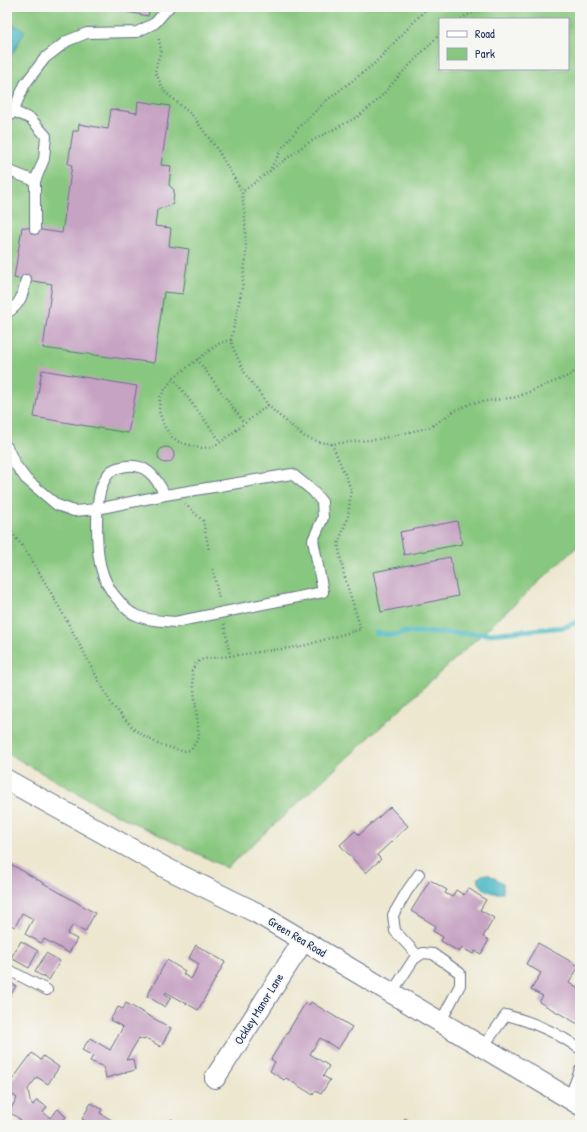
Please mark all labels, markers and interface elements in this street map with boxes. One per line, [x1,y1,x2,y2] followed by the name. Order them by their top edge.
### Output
[439,18,569,70] legend
[475,25,495,42] text: Road
[475,45,495,62] text: Park
[265,912,330,961] street label: Green Rea Road
[230,970,287,1048] street label: Ockley Manor Lane

